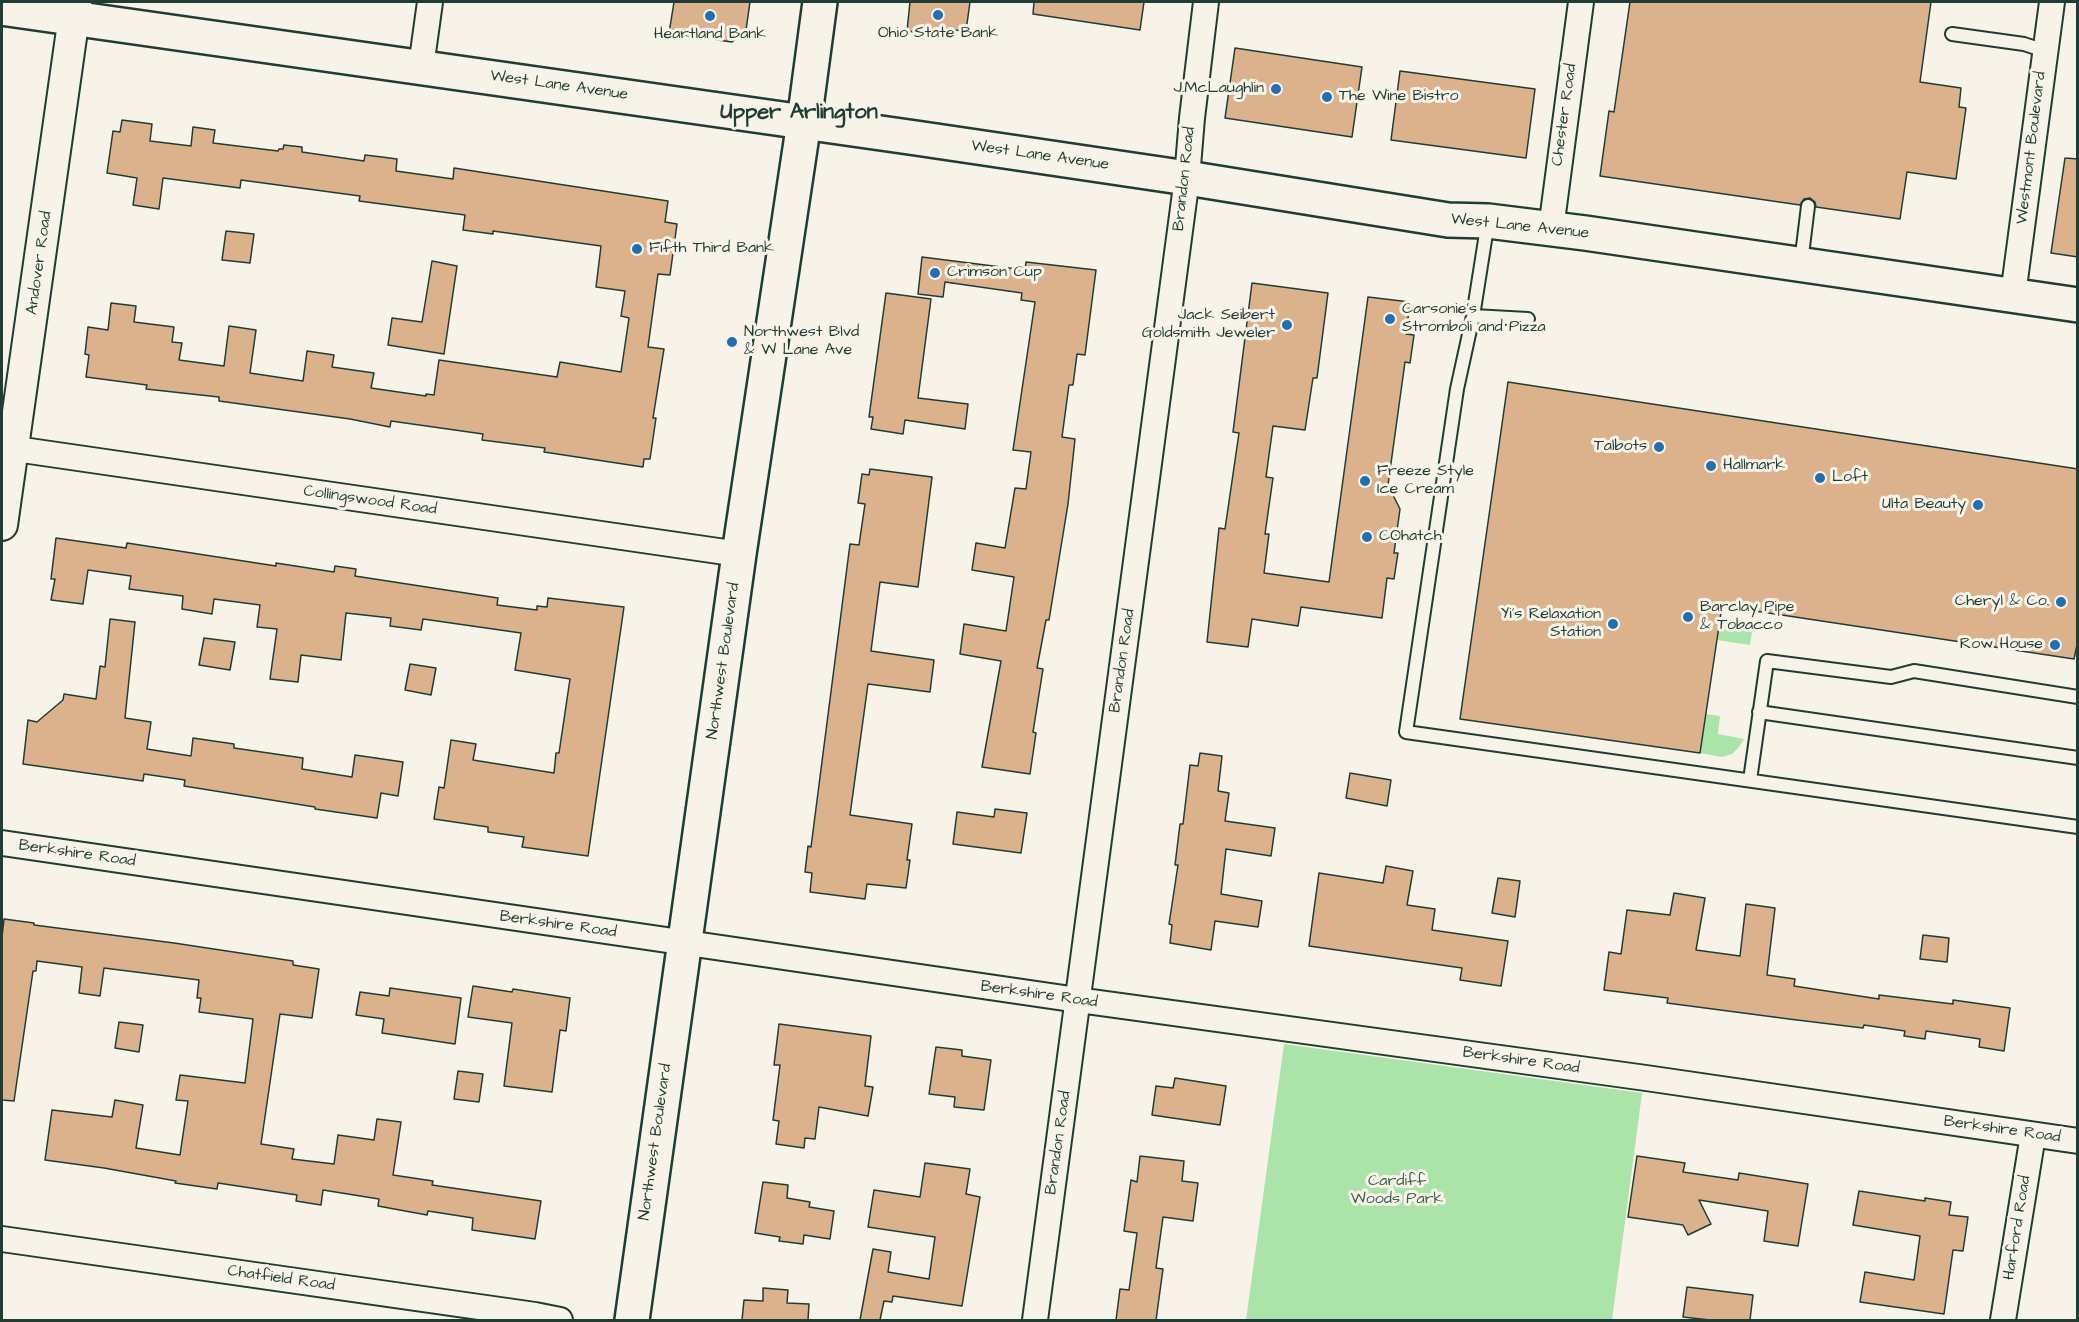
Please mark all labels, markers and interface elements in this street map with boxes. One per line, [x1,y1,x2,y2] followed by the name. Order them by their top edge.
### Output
[931,8,945,22] marker: Ohio State Bank
[703,9,717,23] marker: Heartland Bank
[878,24,998,44] place label: Ohio State Bank
[654,25,766,45] place label: Heartland Bank
[1548,63,1582,167] street label: Chester Road
[489,67,629,105] street label: West Lane Avenue
[2013,71,2051,225] street label: Westmont Boulevard
[1173,79,1264,99] place label: J.McLaughlin
[1269,82,1283,96] marker: J.McLaughlin
[1339,87,1459,107] place label: The Wine Bistro
[1320,90,1334,104] marker: The Wine Bistro
[720,100,878,126] district label: Upper Arlington
[1170,126,1200,232] street label: Brandon Road
[970,137,1110,175] street label: West Lane Avenue
[23,210,57,316] street label: Andover Road
[1450,210,1590,244] street label: West Lane Avenue
[649,239,774,259] place label: Fifth Third Bank
[630,242,644,256] marker: Fifth Third Bank
[947,263,1042,283] place label: Crimson Cup
[928,266,942,280] marker: Crimson Cup
[1402,300,1546,338] place label: Carsonie's Stromboli and Pizza
[1142,306,1275,344] place label: Jack Seibert Goldsmith Jeweler
[1383,312,1397,326] marker: Carsonie's Stromboli and Pizza
[1280,318,1294,332] marker: Jack Seibert Goldsmith Jeweler
[744,323,859,361] place label: Northwest Blvd & W Lane Ave
[725,335,739,349] marker: Northwest Blvd & W Lane Ave
[1594,437,1647,457] place label: Talbots
[1652,440,1666,454] marker: Talbots
[1723,456,1785,476] place label: Hallmark
[1704,459,1718,473] marker: Hallmark
[1377,462,1474,500] place label: Freeze Style Ice Cream
[1832,468,1868,488] place label: Loft
[1813,471,1827,485] marker: Loft
[1358,474,1372,488] marker: Freeze Style Ice Cream
[302,482,438,520] street label: Collingswood Road
[1882,495,1966,515] place label: Ulta Beauty
[1971,498,1985,512] marker: Ulta Beauty
[1379,527,1442,547] place label: COhatch
[1360,530,1374,544] marker: COhatch
[704,581,744,741] street label: Northwest Boulevard
[1955,592,2049,612] place label: Cheryl & Co.
[2054,595,2068,609] marker: Cheryl & Co.
[1700,598,1794,636] place label: Barclay Pipe & Tobacco
[1501,605,1601,643] place label: Yi's Relaxation Station
[1106,608,1140,714] street label: Brandon Road
[1681,610,1695,624] marker: Barclay Pipe & Tobacco
[1606,617,1620,631] marker: Yi's Relaxation Station
[1960,635,2043,655] place label: Row House
[2048,638,2062,652] marker: Row House
[17,836,137,872] street label: Berkshire Road
[498,907,618,943] street label: Berkshire Road
[979,977,1099,1013] street label: Berkshire Road
[1461,1043,1581,1079] street label: Berkshire Road
[636,1062,676,1222] street label: Northwest Boulevard
[1042,1090,1076,1196] street label: Brandon Road
[1942,1112,2062,1148] street label: Berkshire Road
[1351,1172,1443,1210] park label: Cardiff Woods Park
[2000,1174,2036,1282] street label: Harford Road
[226,1262,336,1296] street label: Chatfield Road

